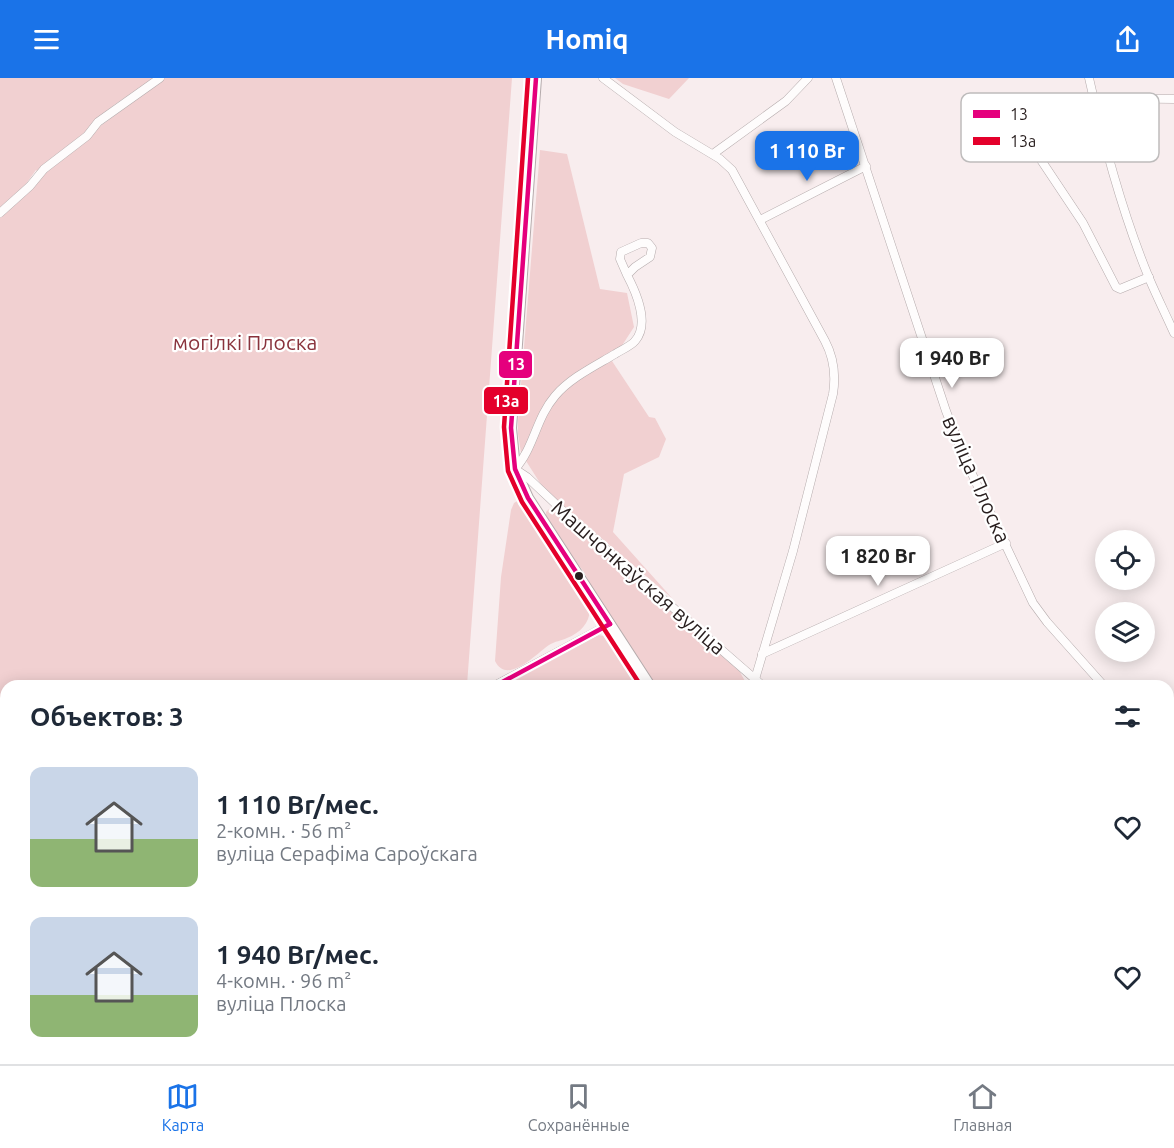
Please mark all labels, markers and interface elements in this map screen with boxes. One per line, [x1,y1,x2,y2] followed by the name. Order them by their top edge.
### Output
[30,23,63,56] icon: menu
[1111,23,1144,56] icon: share
[546,24,628,54] text: Homiq
[961,93,1159,162] legend
[1010,105,1028,123] text: 13
[745,131,869,182] pin: 1 110 Br
[1010,132,1036,150] text: 13а
[769,139,845,162] text: 1 110 Br
[173,330,317,354] park label: могілкі Плоска
[890,338,1014,389] pin: 1 940 Br
[914,346,990,369] text: 1 940 Br
[498,350,533,379] line badge: 13
[507,355,525,373] text: 13
[483,386,529,415] line badge: 13а
[493,392,519,410] text: 13а
[938,412,1016,546] street label: вуліца Плоска
[547,495,731,659] street label: Машчонкаўская вуліца
[1095,530,1155,662] map controls
[1095,530,1155,590] button: locate
[816,536,940,587] pin: 1 820 Br
[840,544,916,567] text: 1 820 Br
[573,570,585,582] unlabelled marker
[1095,602,1155,662] button: layers
[1111,700,1144,733] icon: filters
[30,702,184,731] text: Объектов: 3
[216,790,379,819] text: 1 110 Br/мес.
[78,791,150,863] icon: home
[1111,811,1144,844] icon: heart
[216,819,351,842] text: 2-комн. · 56 m²
[216,842,478,865] text: вуліца Серафіма Сароўскага
[216,940,379,969] text: 1 940 Br/мес.
[78,941,150,1013] icon: home
[1111,961,1144,994] icon: heart
[216,969,351,992] text: 4-комн. · 96 m²
[216,992,346,1015] text: вуліца Плоска
[162,1080,204,1134] tab: Карта
[528,1080,630,1134] tab: Сохранённые
[953,1080,1012,1134] tab: Главная

